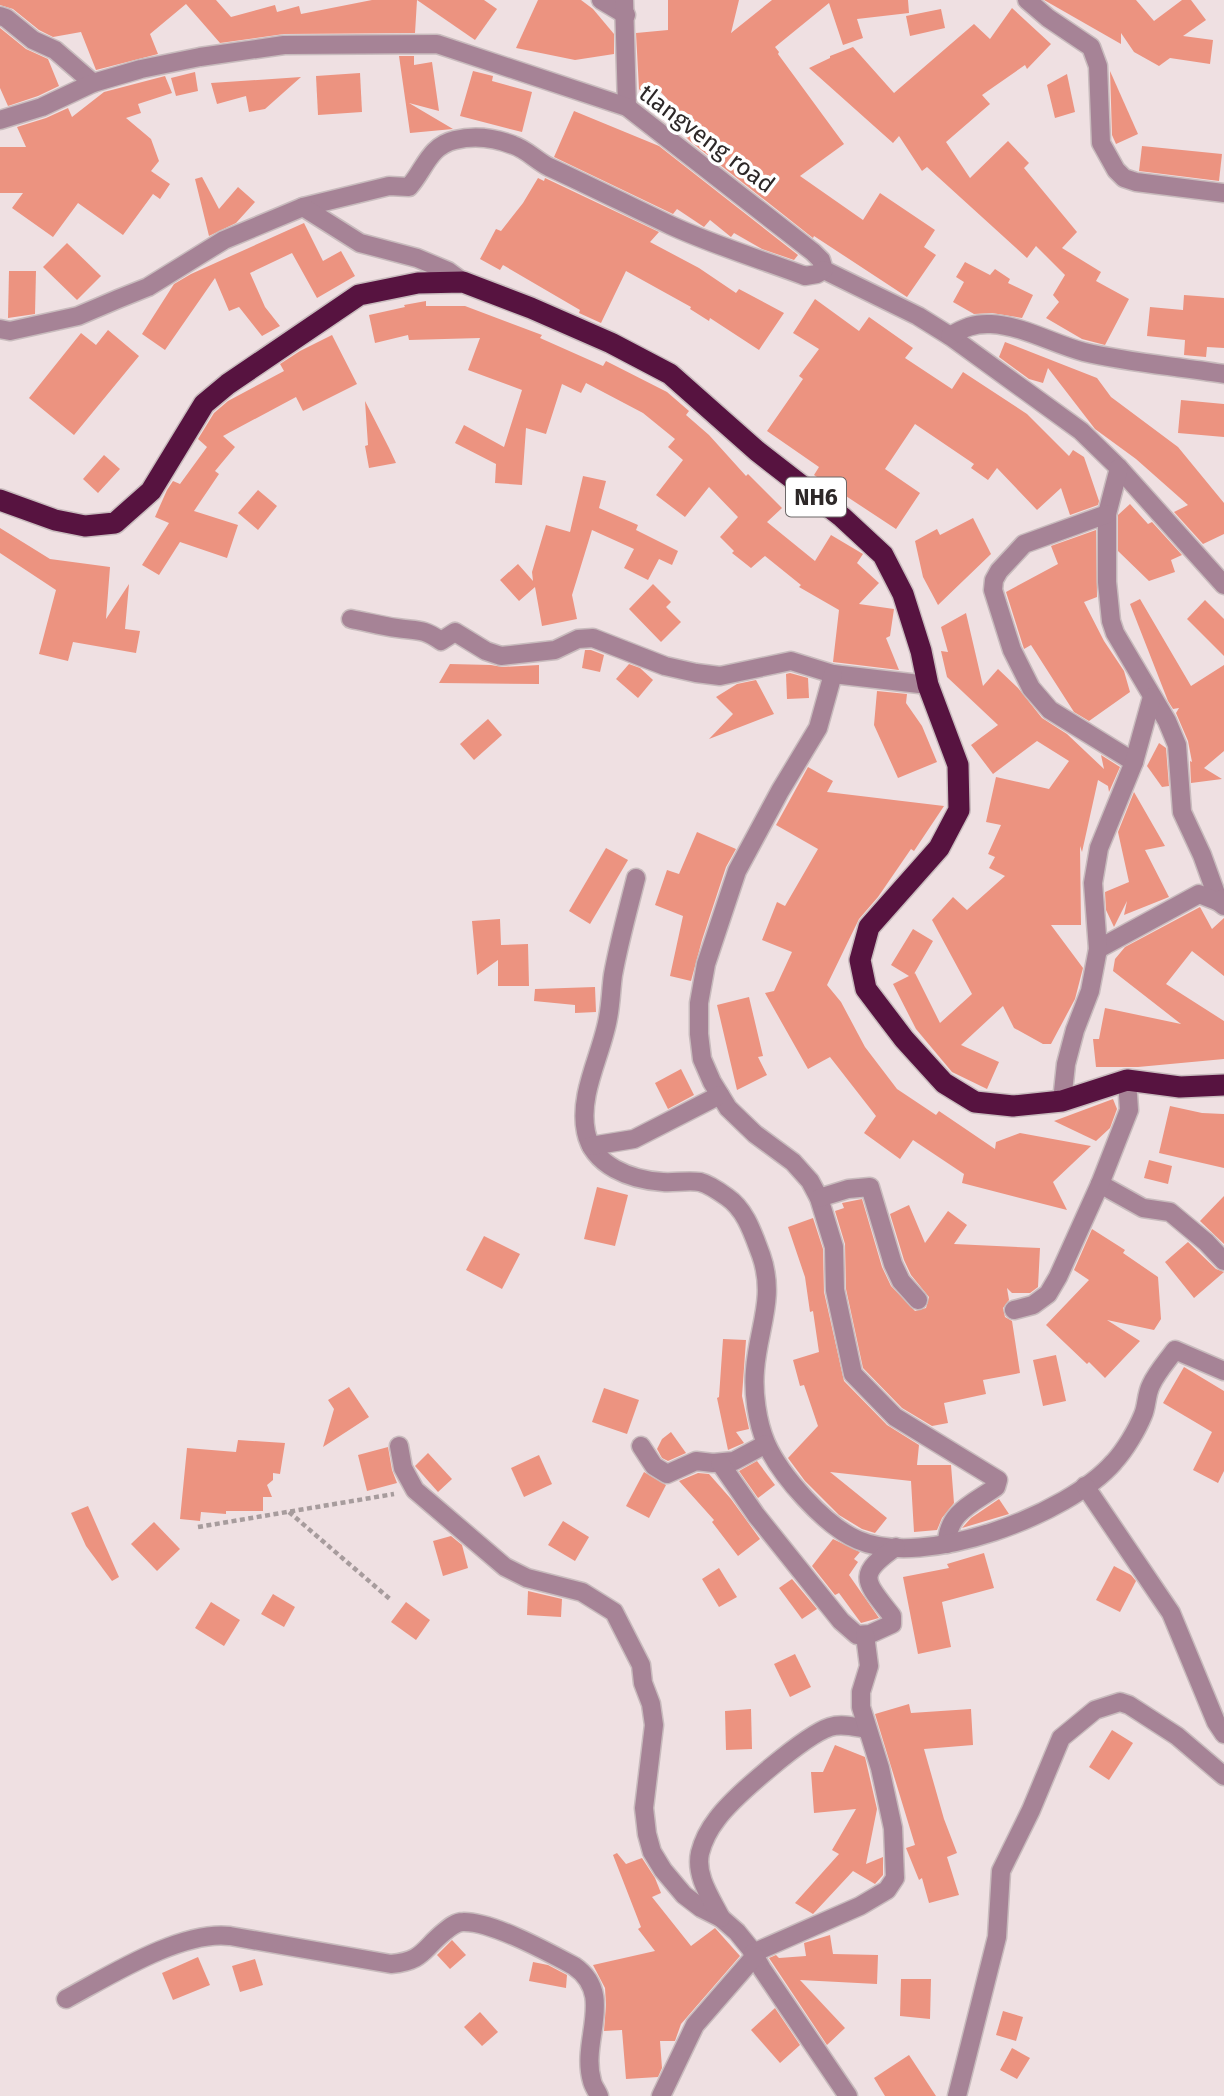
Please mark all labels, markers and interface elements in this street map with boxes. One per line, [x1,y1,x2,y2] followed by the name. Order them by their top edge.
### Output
[634,79,780,199] street label: tlangveng road
[786,477,846,516] road number: NH6

